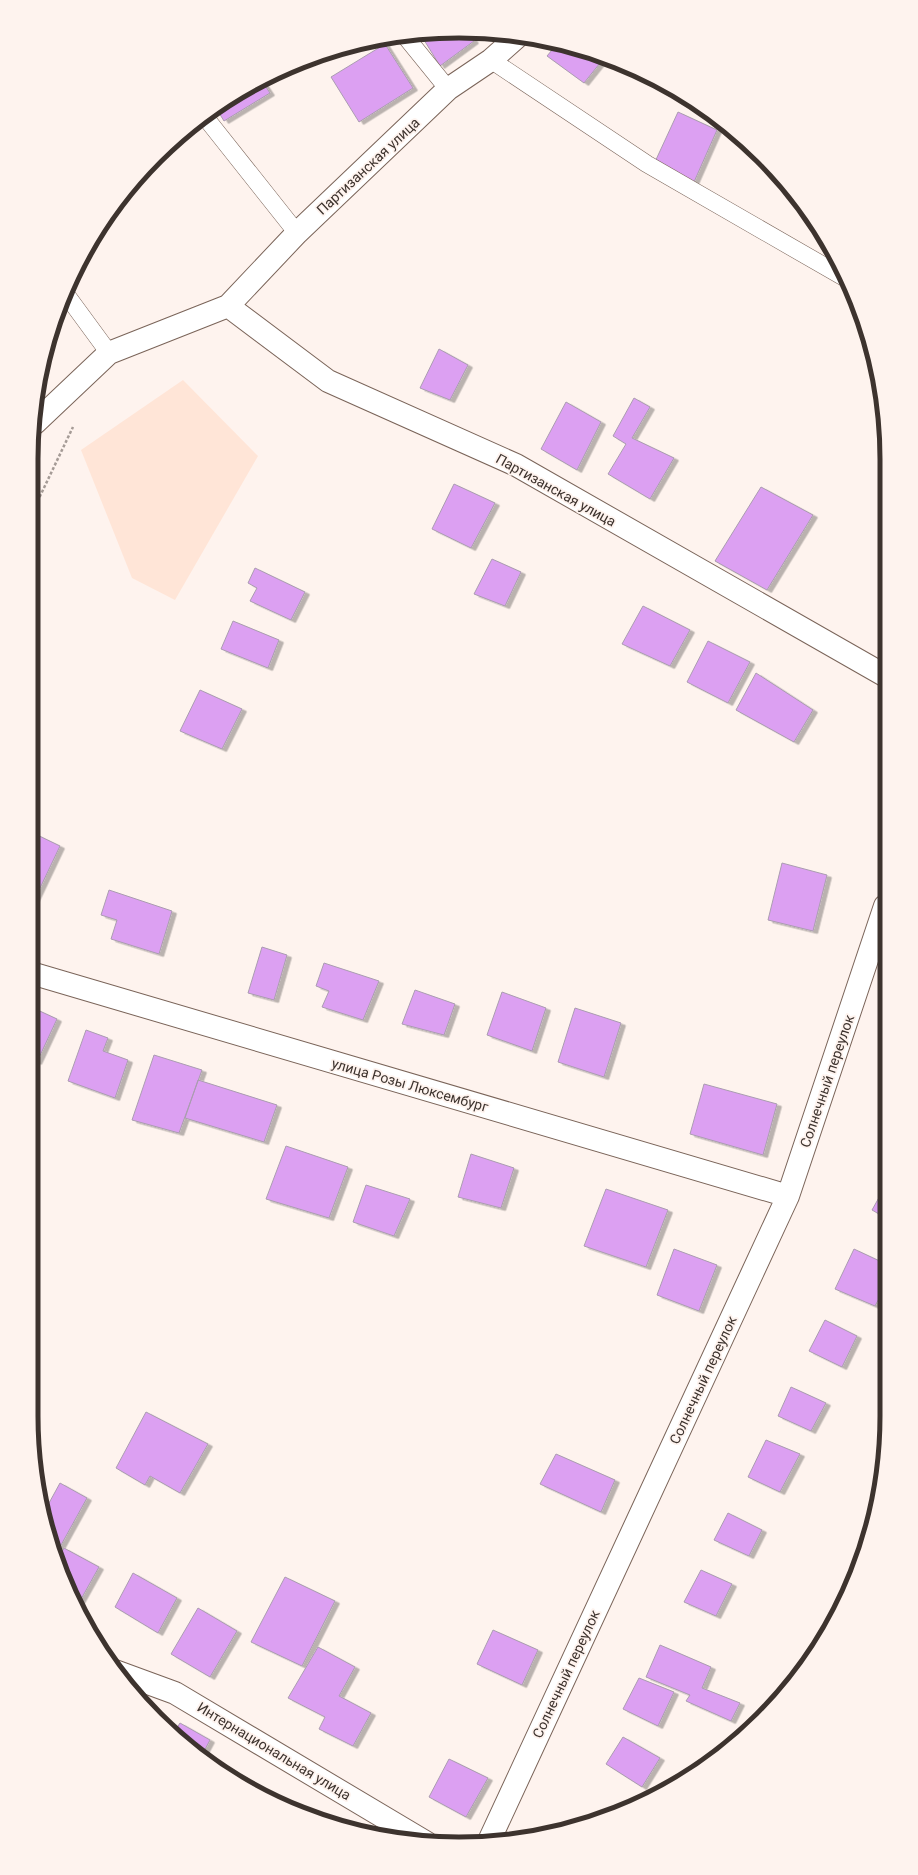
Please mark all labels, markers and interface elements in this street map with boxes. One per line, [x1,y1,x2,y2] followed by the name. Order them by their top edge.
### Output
[313,114,423,218] street label: Партизанская улица
[493,450,619,530] street label: Партизанская улица
[797,1012,857,1150] street label: Солнечный переулок
[330,1055,490,1115] street label: улица Розы Люксембург
[666,1313,740,1447] street label: Солнечный переулок
[529,1607,603,1741] street label: Солнечный переулок
[194,1699,354,1803] street label: Интернациональная улица

